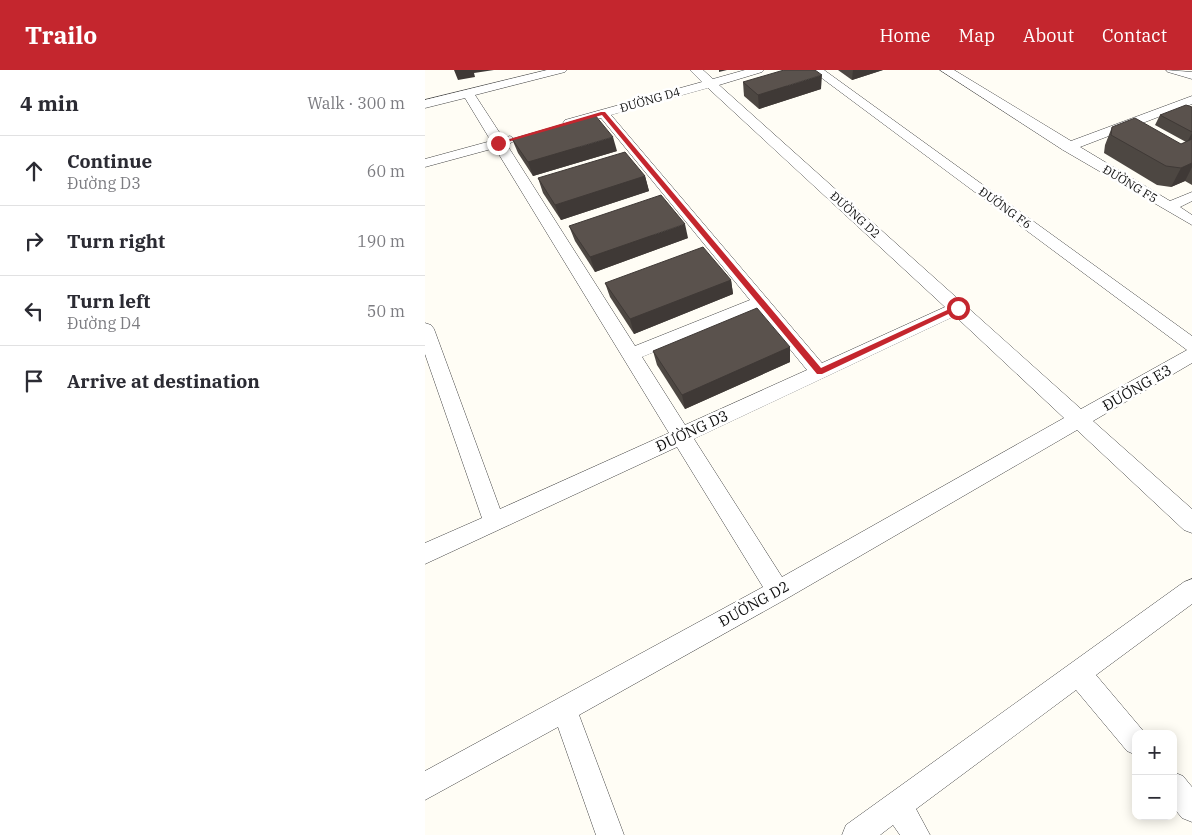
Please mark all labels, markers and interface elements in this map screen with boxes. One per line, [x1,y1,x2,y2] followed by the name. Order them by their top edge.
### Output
[25,19,97,51] text: Trailo
[879,24,931,47] text: Home
[959,24,995,47] text: Map
[1023,24,1074,47] text: About
[1102,24,1167,47] text: Contact
[618,84,682,115] street label: ĐƯỜNG D4
[20,89,79,117] text: 4 min
[307,93,405,113] text: Walk · 300 m
[487,132,510,155] route end
[67,149,152,173] text: Continue
[20,157,48,185] icon: ahead
[367,161,405,181] text: 60 m
[1100,161,1160,206] street label: ĐƯỜNG F5
[67,173,141,193] text: Đường D3
[976,183,1035,232] street label: ĐƯỜNG F6
[827,188,884,241] street label: ĐƯỜNG D2
[20,227,48,255] icon: right
[67,229,165,253] text: Turn right
[357,231,405,251] text: 190 m
[67,289,150,313] text: Turn left
[20,297,48,325] icon: left
[947,297,970,320] route start
[367,301,405,321] text: 50 m
[67,313,141,333] text: Đường D4
[1099,360,1175,415] street label: ĐƯỜNG E3
[20,367,48,395] icon: arrive
[67,369,260,393] text: Arrive at destination
[652,405,731,456] street label: ĐƯỜNG D3
[715,576,792,631] street label: ĐƯỜNG D2
[1132,730,1177,820] map controls
[1132,730,1177,775] button: +
[1132,775,1177,820] button: −

